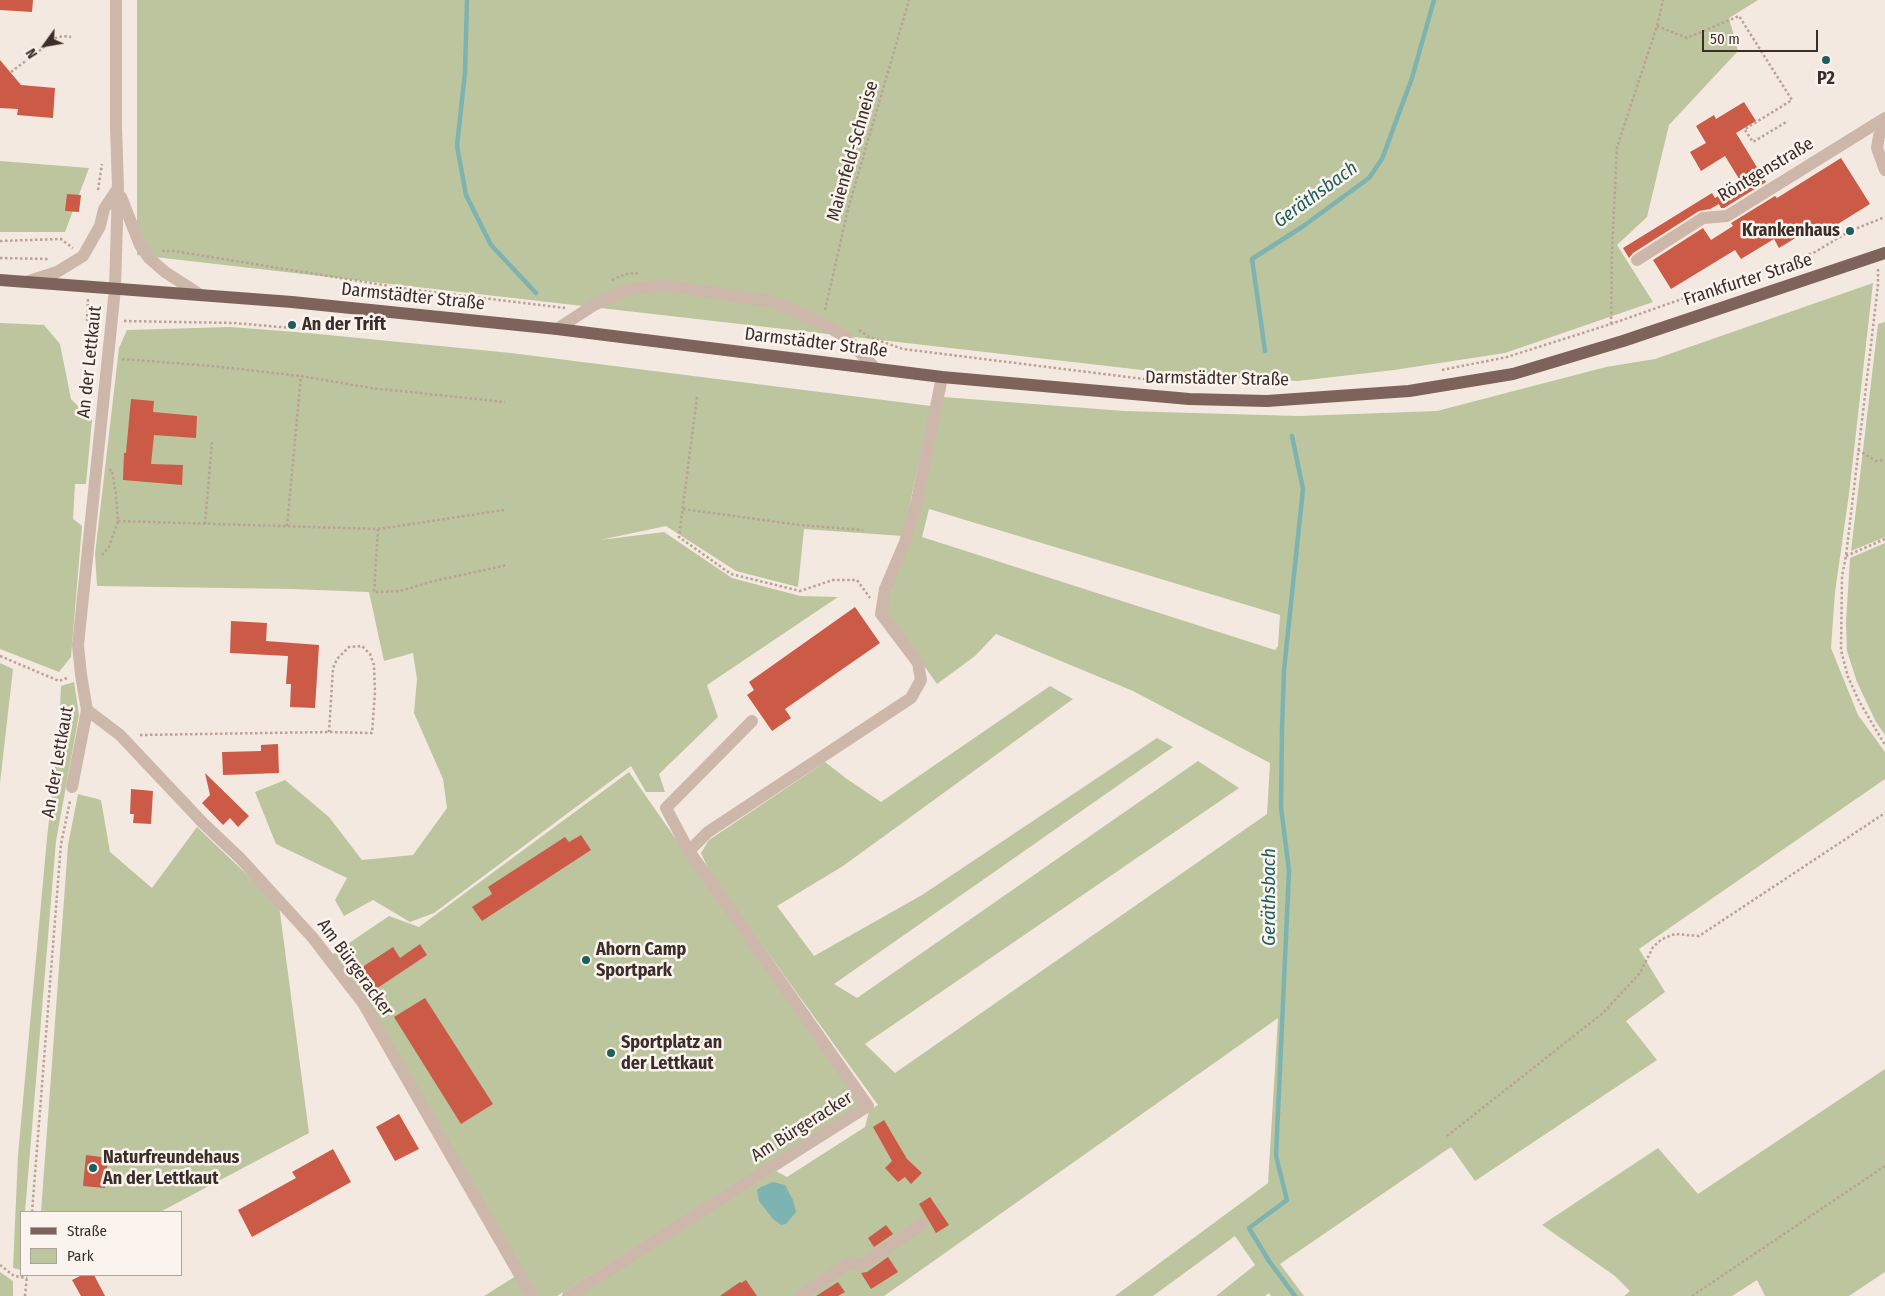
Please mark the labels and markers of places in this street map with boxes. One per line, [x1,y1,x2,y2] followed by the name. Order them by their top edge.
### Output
[1820,54,1832,66] marker: P2
[1817,68,1835,90] place label: P2
[1742,220,1840,242] place label: Krankenhaus
[1844,225,1856,237] marker: Krankenhaus
[302,314,386,336] place label: An der Trift
[286,319,298,331] marker: An der Trift
[596,939,686,982] place label: Ahorn Camp Sportpark
[580,954,592,966] marker: Ahorn Camp Sportpark
[621,1032,722,1074] place label: Sportplatz an der Lettkaut
[605,1047,617,1059] marker: Sportplatz an der Lettkaut
[103,1147,239,1190] place label: Naturfreundehaus An der Lettkaut
[87,1162,99,1174] marker: Naturfreundehaus An der Lettkaut

